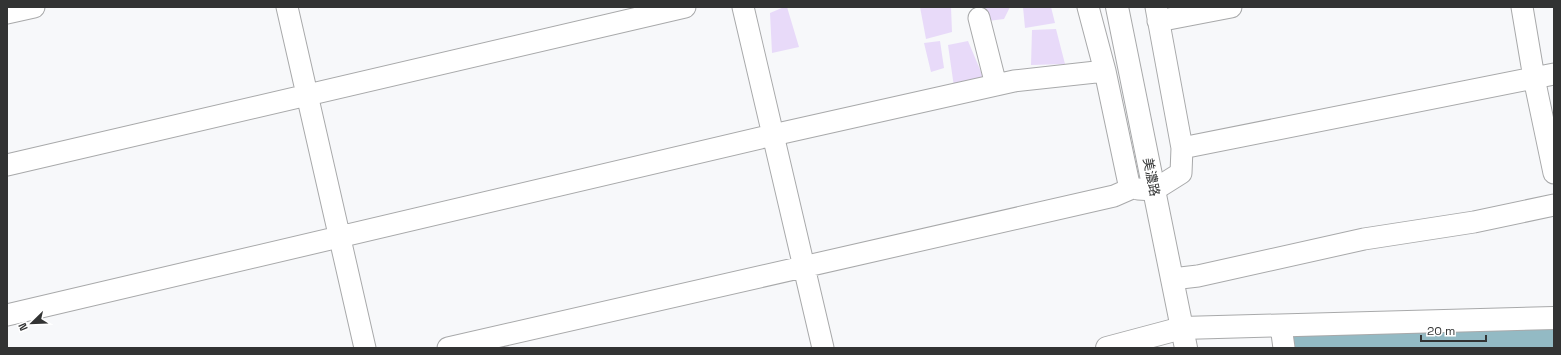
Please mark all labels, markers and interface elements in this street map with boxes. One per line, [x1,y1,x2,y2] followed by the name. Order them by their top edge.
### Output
[1139,156,1164,198] street label: 美濃路
[12,303,52,343] north arrow
[1421,317,1486,343] scale bar
[15,321,31,333] text: N
[1427,323,1455,339] text: 20 m

